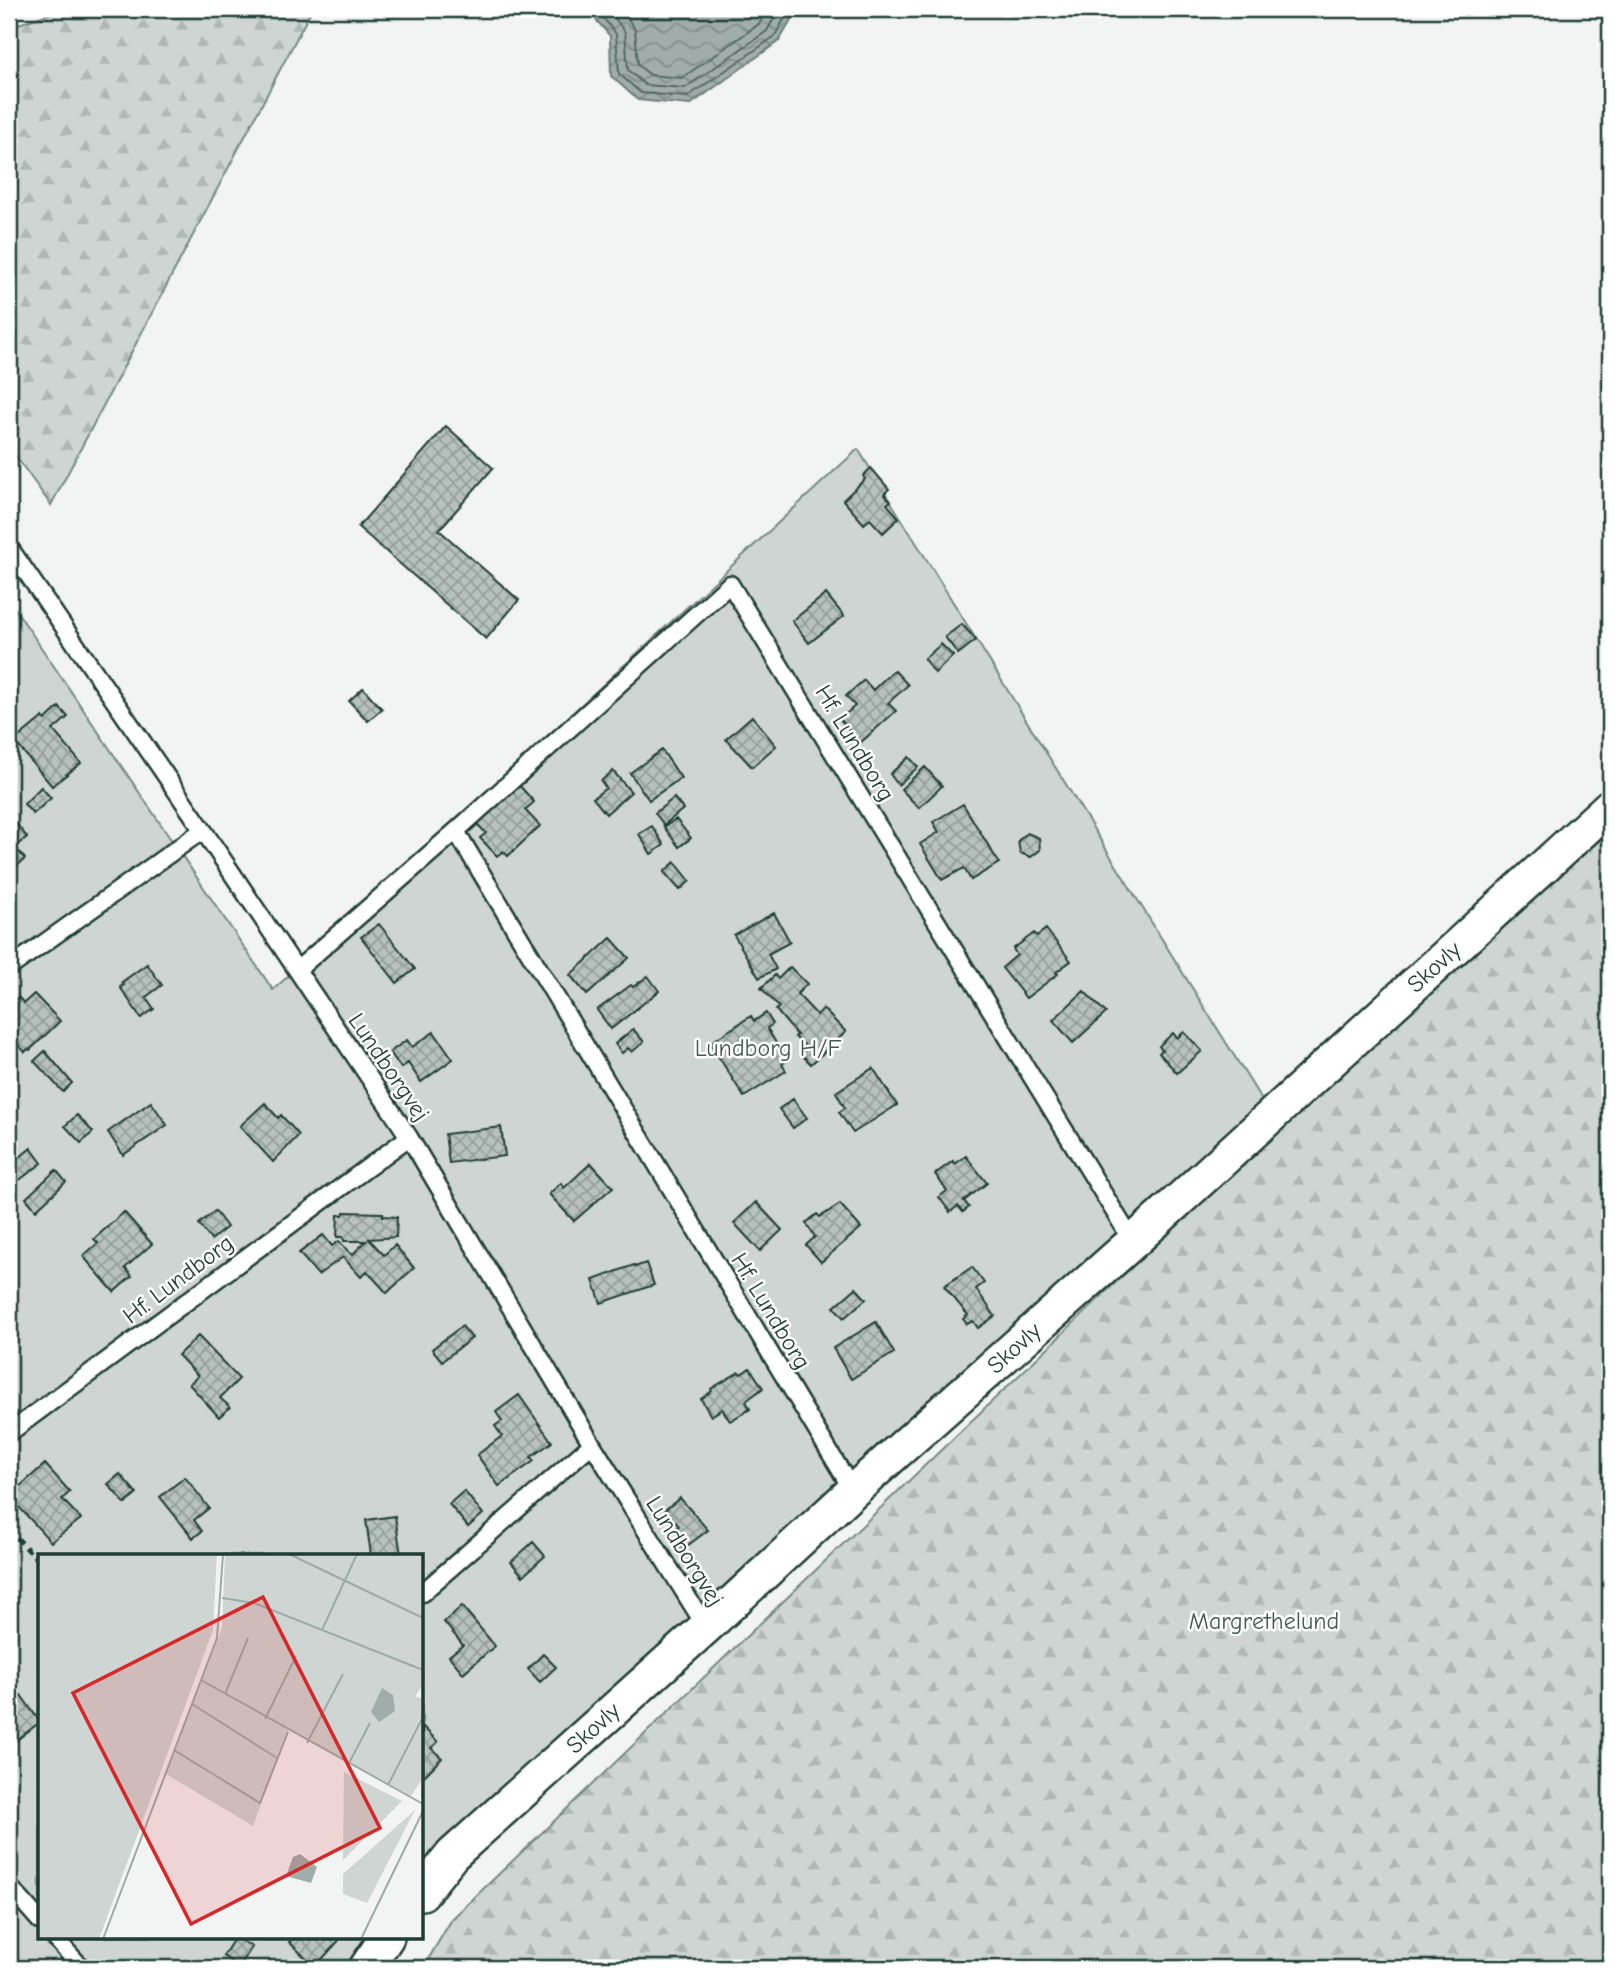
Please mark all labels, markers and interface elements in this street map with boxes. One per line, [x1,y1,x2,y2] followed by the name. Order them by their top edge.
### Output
[809,680,901,806] street label: Hf. Lundborg
[1401,935,1467,998] street label: Skovly
[343,1008,435,1126] street label: Lundborgvej
[695,1034,842,1062] park label: Lundborg H/F
[117,1228,239,1330] street label: Hf. Lundborg
[725,1248,817,1374] street label: Hf. Lundborg
[981,1316,1047,1379] street label: Skovly
[640,1491,730,1611] street label: Lundborgvej
[38,1554,424,1938] inset map
[1189,1607,1339,1635] park label: Margrethelund
[560,1696,626,1759] street label: Skovly

